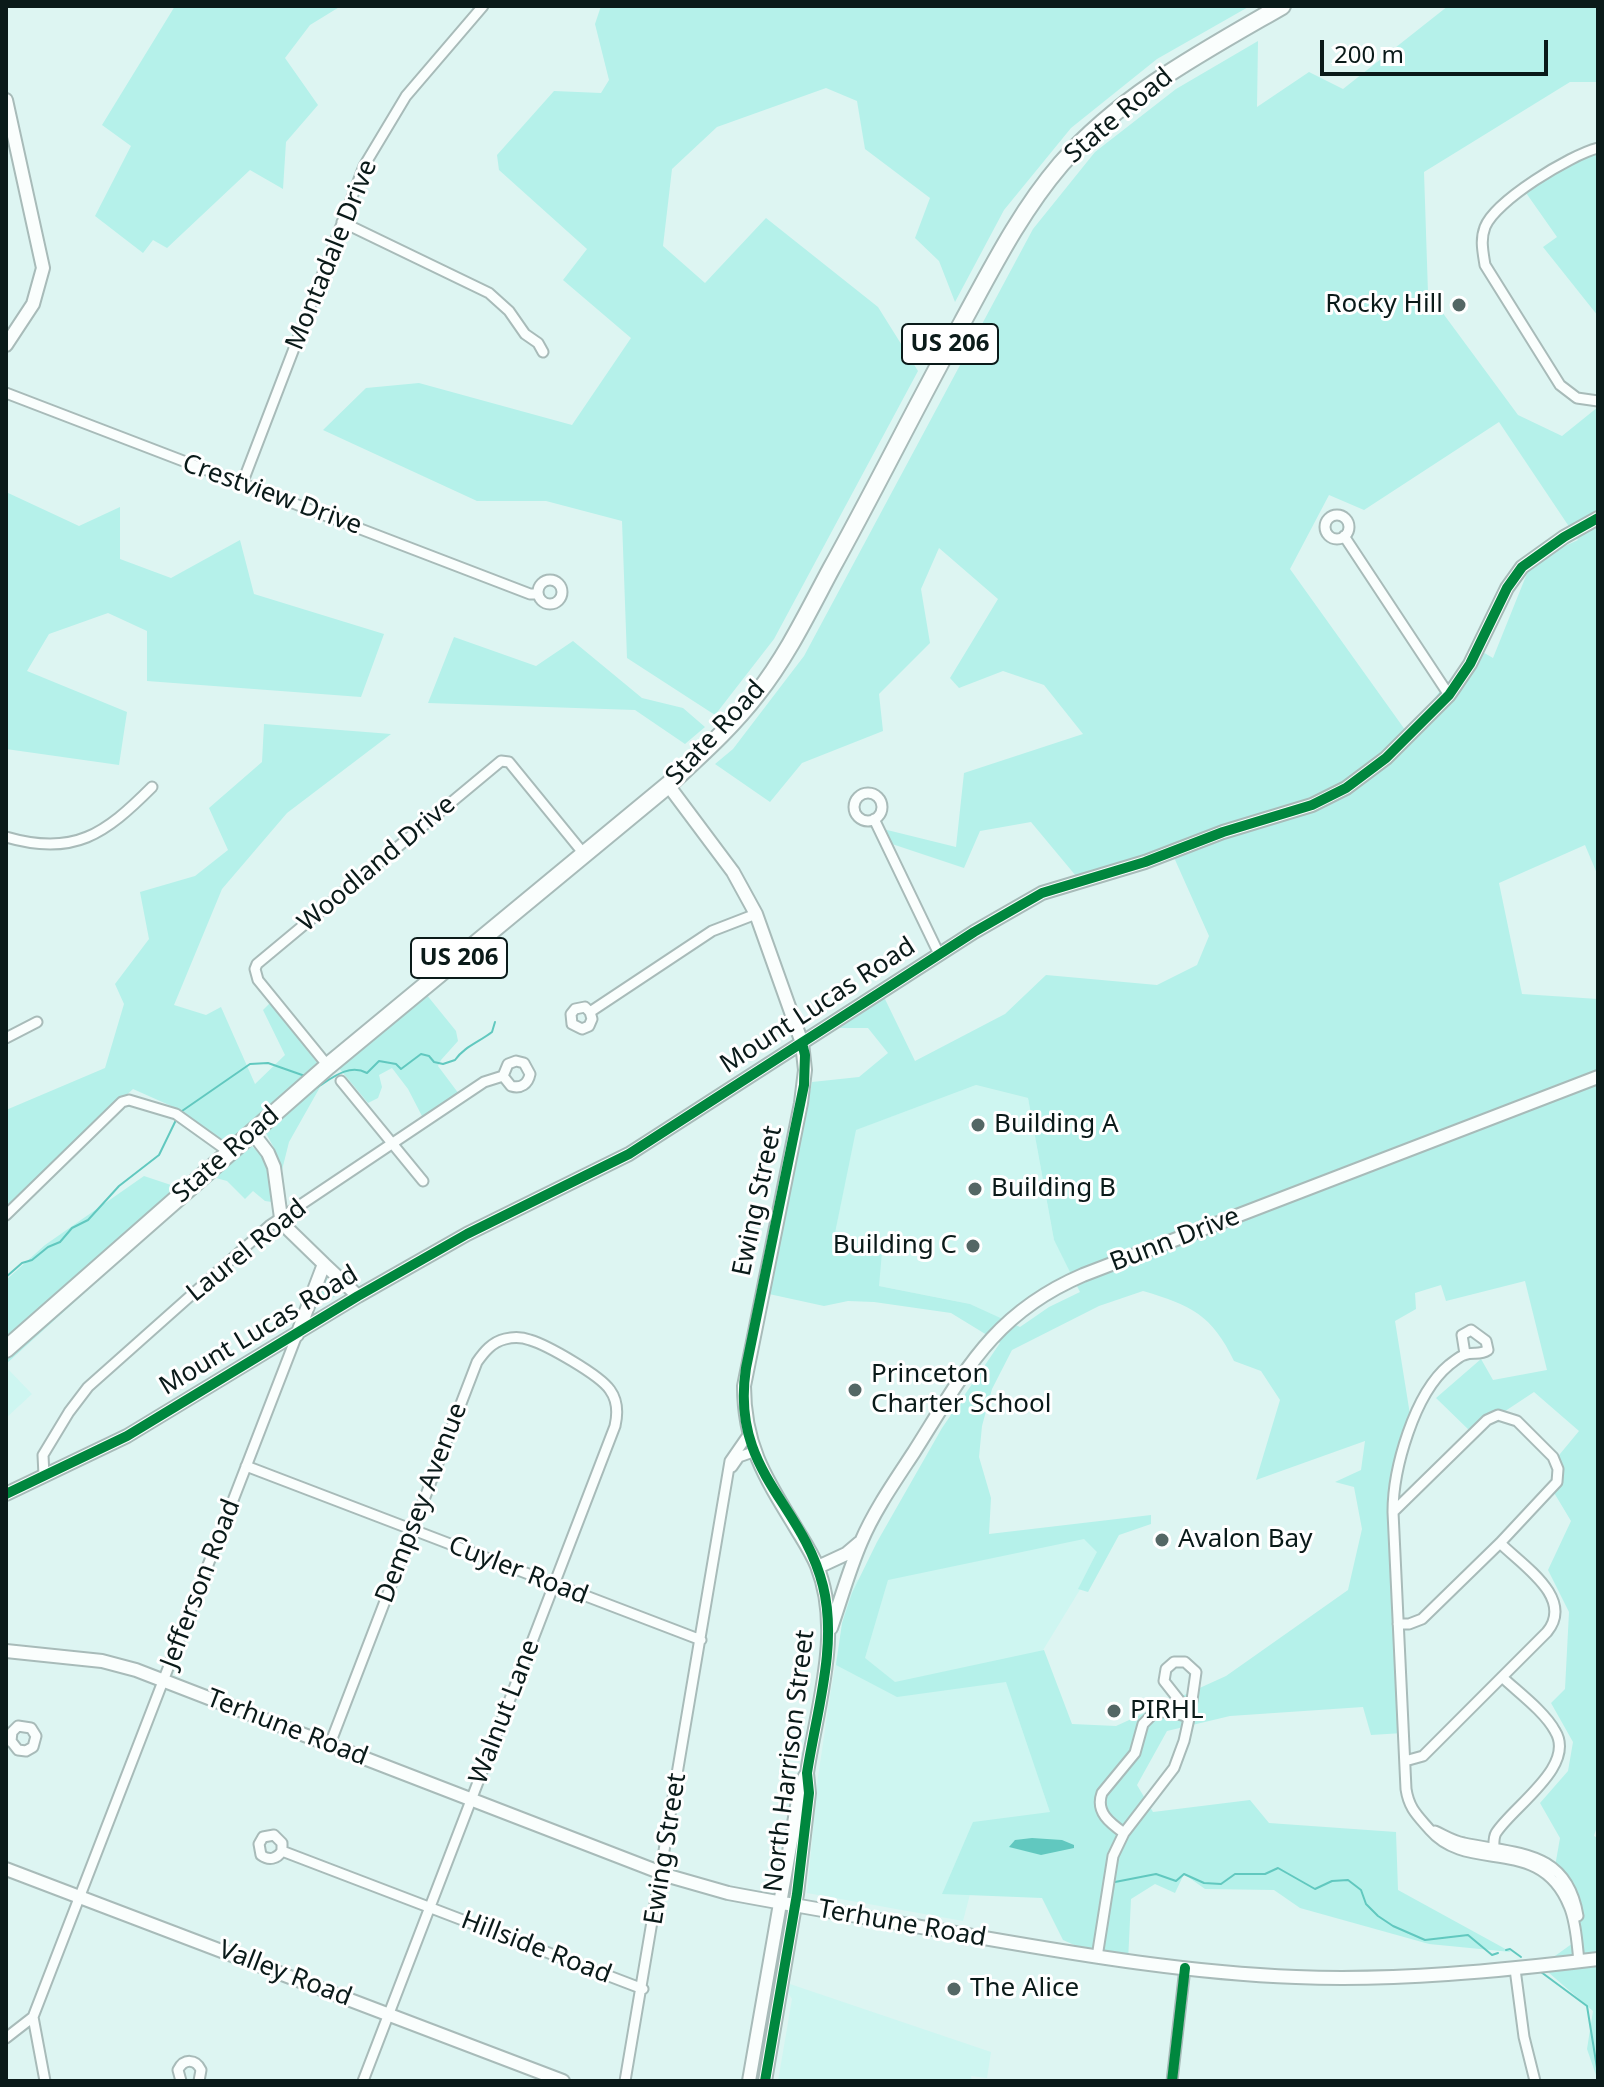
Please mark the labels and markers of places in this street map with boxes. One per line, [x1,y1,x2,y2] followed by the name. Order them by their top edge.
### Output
[1325,289,1443,321] place label: Rocky Hill
[1450,296,1468,314] marker: Rocky Hill
[994,1109,1119,1141] place label: Building A
[969,1116,987,1134] marker: Building A
[991,1173,1116,1205] place label: Building B
[966,1180,984,1198] marker: Building B
[833,1230,957,1262] place label: Building C
[964,1237,982,1255] marker: Building C
[871,1359,1051,1420] place label: Princeton Charter School
[846,1381,864,1399] marker: Princeton Charter School
[1178,1524,1312,1556] place label: Avalon Bay
[1153,1531,1171,1549] marker: Avalon Bay
[1130,1695,1204,1727] place label: PIRHL
[1105,1702,1123,1720] marker: PIRHL
[970,1973,1079,2005] place label: The Alice
[945,1980,963,1998] marker: The Alice

